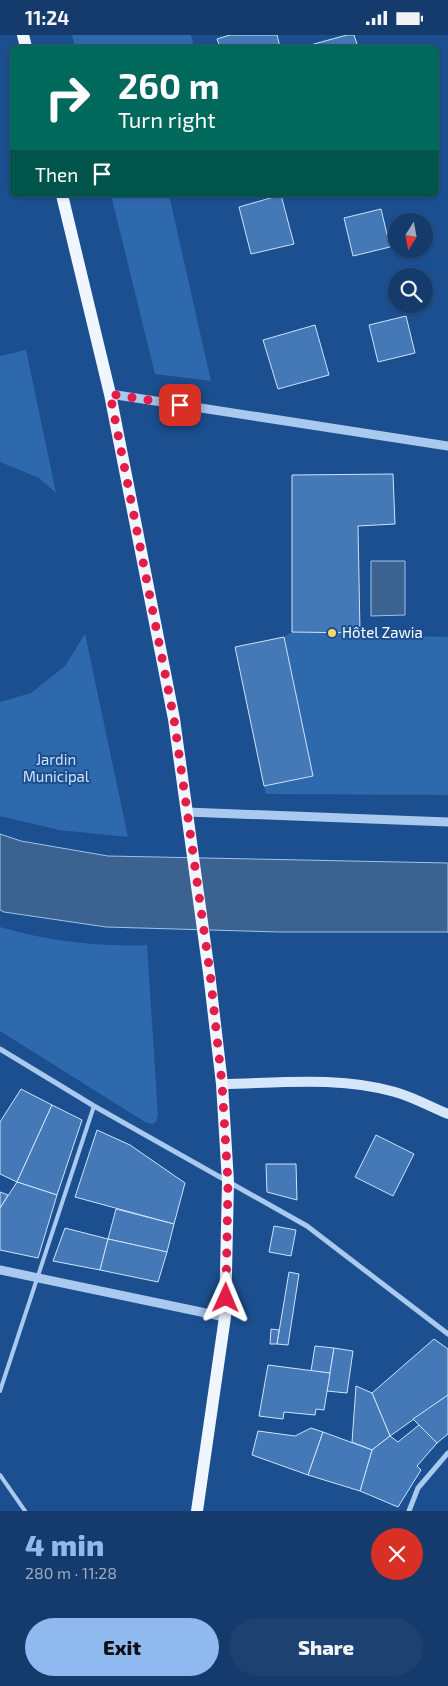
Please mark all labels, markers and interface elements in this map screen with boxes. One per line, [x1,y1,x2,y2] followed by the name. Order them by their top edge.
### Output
[25,6,69,29] text: 11:24
[118,64,219,106] text: 260 m
[35,65,100,130] icon: right
[118,106,216,132] text: Turn right
[88,160,116,188] icon: arrive
[35,163,78,186] text: Then
[388,213,432,257] north arrow
[388,213,433,313] map controls
[388,268,433,313] button: search
[159,384,201,426] pin
[166,391,194,419] icon: arrive
[342,623,423,641] place label: Hôtel Zawia
[326,627,338,639] marker: Hôtel Zawia
[23,750,90,785] park label: Jardin Municipal
[199,1271,251,1323] position arrow
[25,1526,104,1562] text: 4 min
[371,1528,423,1580] button: close
[25,1563,117,1582] text: 280 m · 11:28
[25,1618,219,1676] button: Exit
[229,1618,423,1676] button: Share

